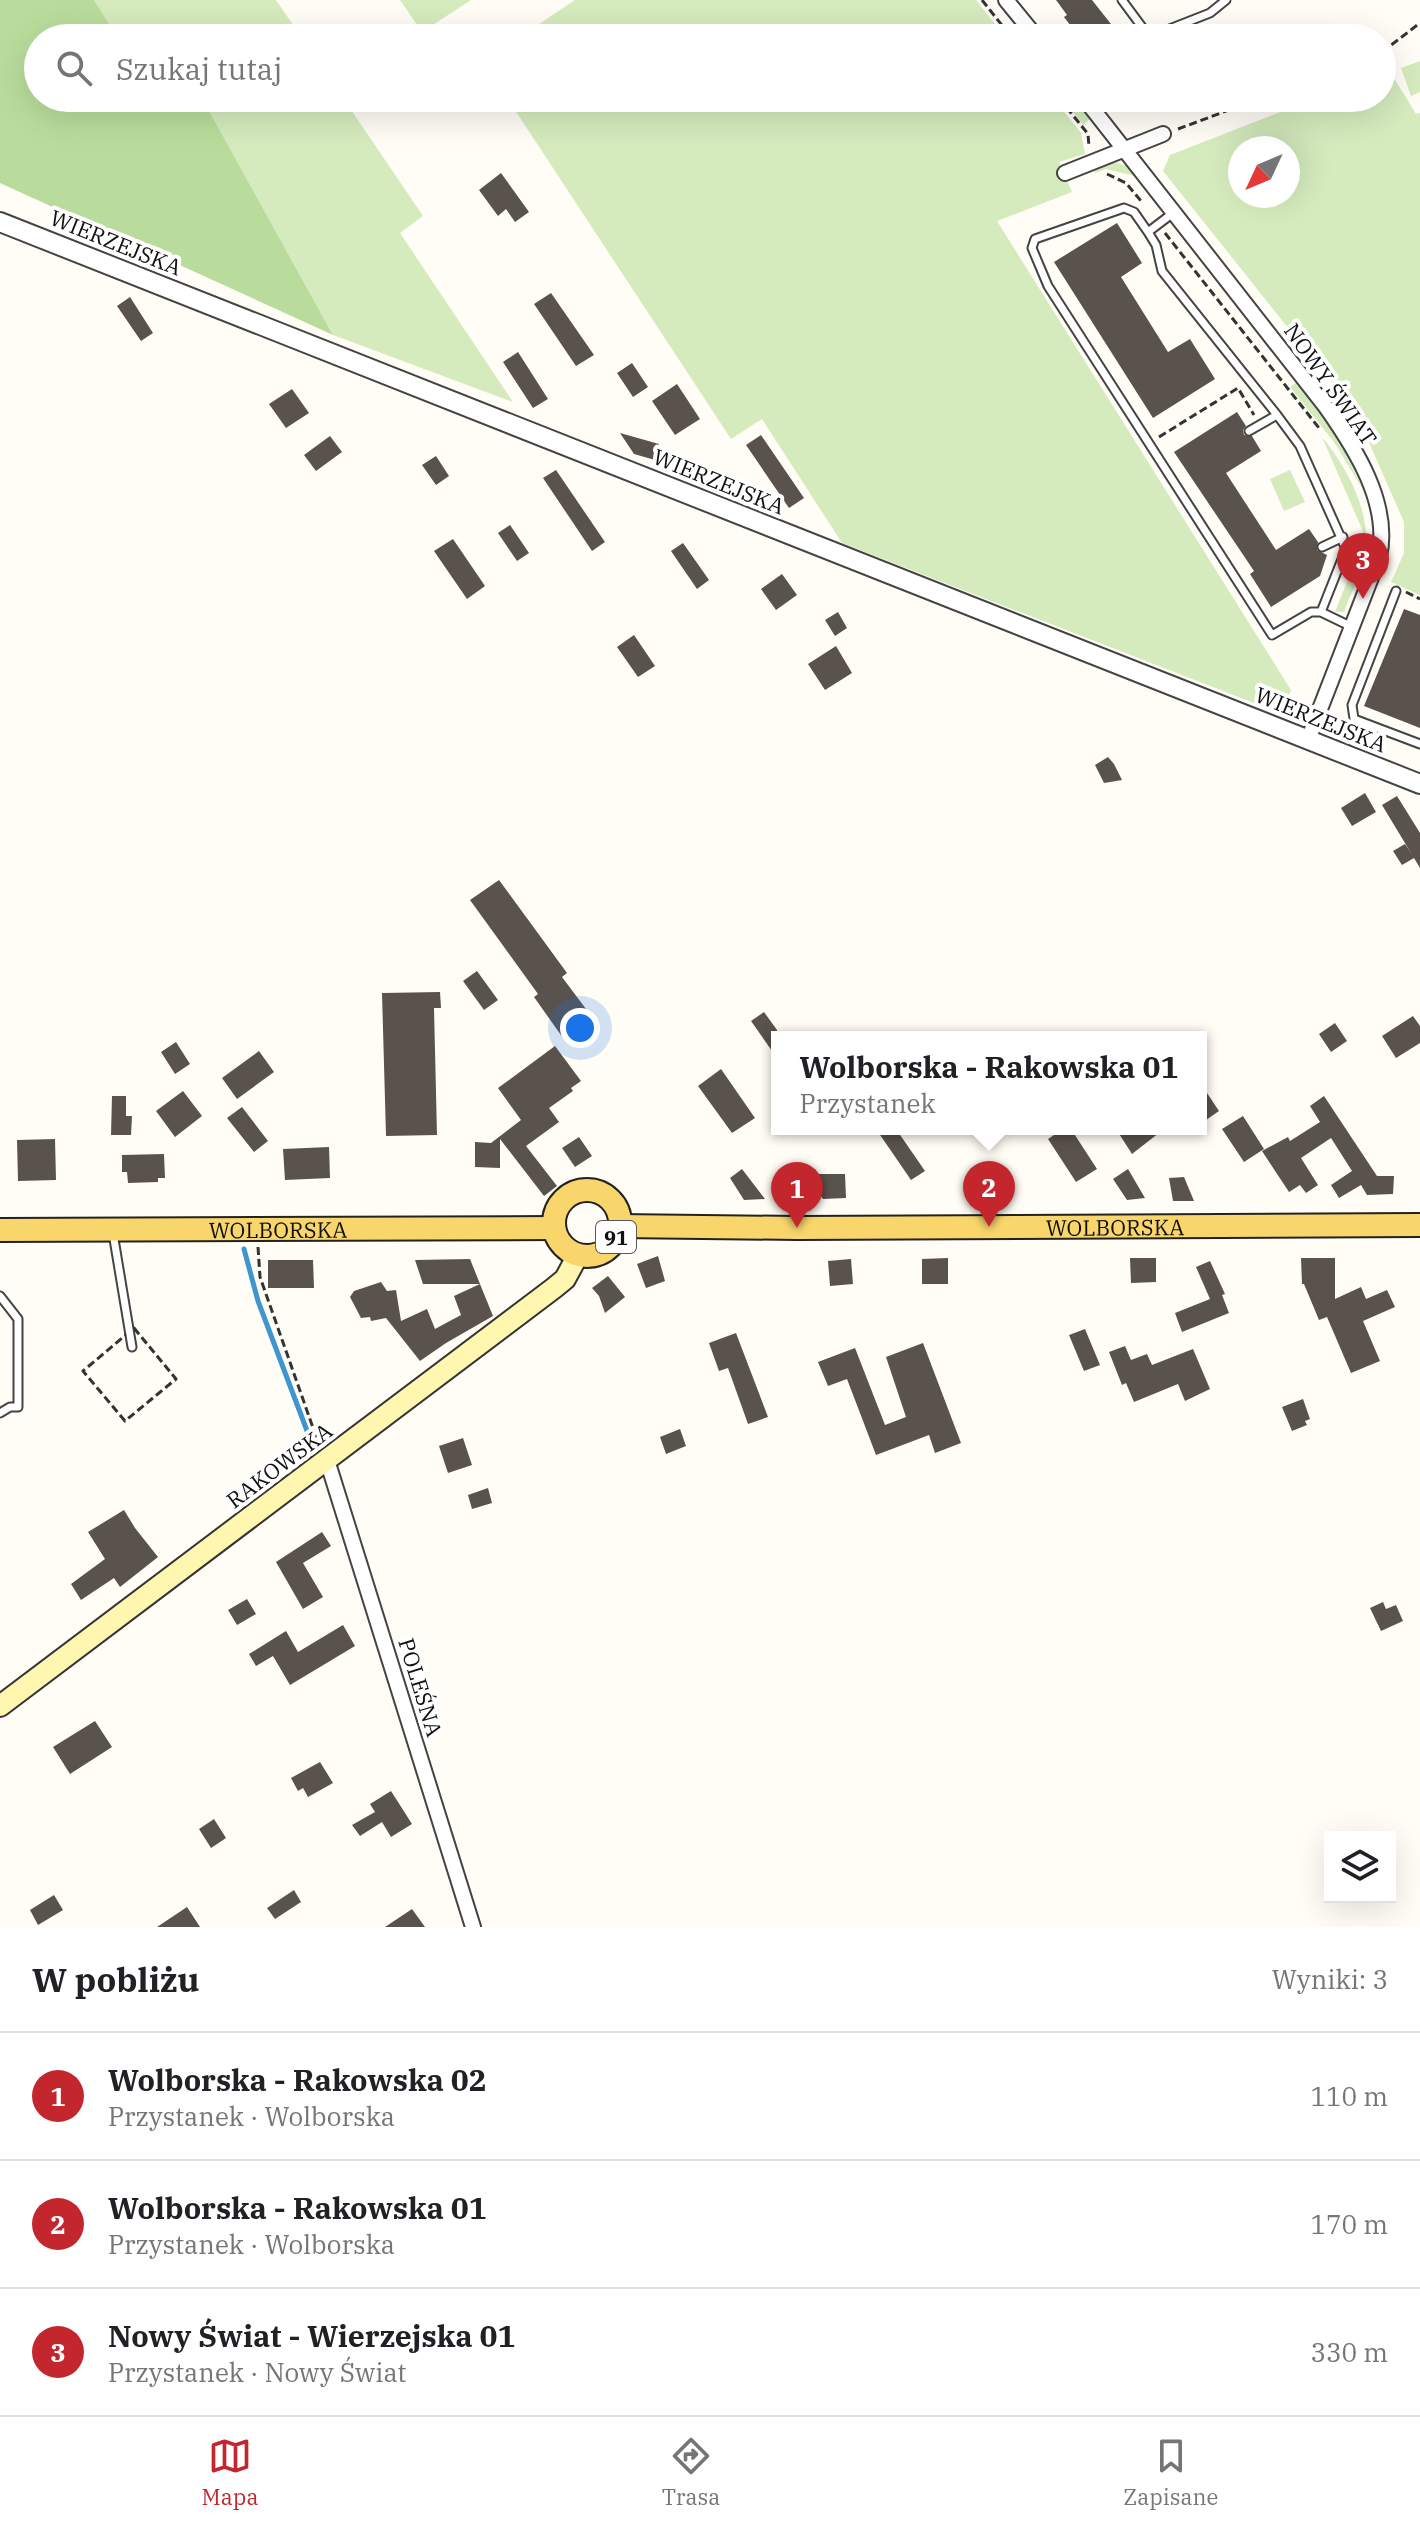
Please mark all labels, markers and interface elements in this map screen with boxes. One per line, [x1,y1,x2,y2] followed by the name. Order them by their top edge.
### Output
[24,24,1396,112] search box
[52,46,96,90] icon: search
[116,49,282,88] text: Szukaj tutaj
[1228,136,1300,208] north arrow
[46,202,186,282] street label: WIERZEJSKA
[1278,317,1384,451] street label: NOWY ŚWIAT
[649,441,789,521] street label: WIERZEJSKA
[1337,533,1389,599] pin: 3
[1251,679,1391,759] street label: WIERZEJSKA
[560,1008,600,1048] your location
[771,1031,1207,1135] popup
[800,1047,1178,1086] text: Wolborska - Rakowska 01
[800,1086,936,1120] text: Przystanek
[963,1161,1015,1227] pin: 2
[771,1162,823,1228] pin: 1
[1046,1212,1184,1241] street label: WOLBORSKA
[209,1214,347,1244] street label: WOLBORSKA
[596,1221,636,1253] road number: 91
[220,1416,338,1514] street label: RAKOWSKA
[392,1634,450,1740] street label: POLEŚNA
[1324,1831,1396,1903] map controls
[1324,1831,1396,1903] button: layers
[32,1957,200,2001] text: W pobliżu
[1272,1962,1388,1996] text: Wyniki: 3
[108,2060,487,2099] text: Wolborska - Rakowska 02
[50,2079,66,2113] text: 1
[1310,2079,1388,2113] text: 110 m
[108,2099,395,2133] text: Przystanek · Wolborska
[108,2188,487,2227] text: Wolborska - Rakowska 01
[50,2207,66,2241] text: 2
[1310,2207,1388,2241] text: 170 m
[108,2227,395,2261] text: Przystanek · Wolborska
[108,2316,516,2355] text: Nowy Świat - Wierzejska 01
[50,2335,66,2369] text: 3
[1310,2335,1388,2369] text: 330 m
[108,2355,407,2389] text: Przystanek · Nowy Świat
[202,2434,259,2511] tab: Mapa
[662,2434,720,2511] tab: Trasa
[1123,2434,1218,2511] tab: Zapisane

